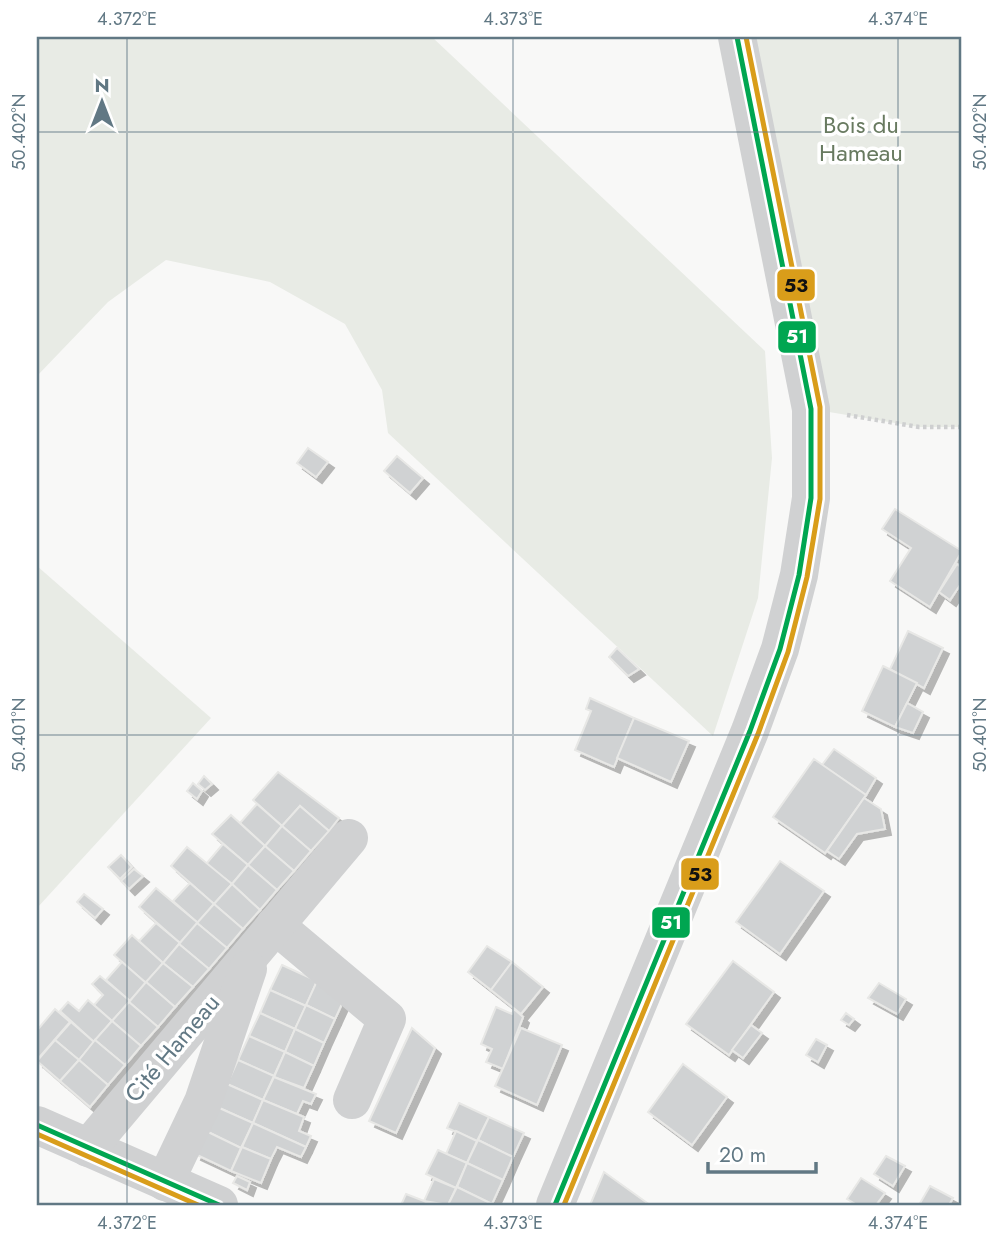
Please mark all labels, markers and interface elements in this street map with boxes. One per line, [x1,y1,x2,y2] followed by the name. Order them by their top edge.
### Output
[97,6,157,32] text: 4.372°E
[483,6,543,32] text: 4.373°E
[868,6,928,32] text: 4.374°E
[66,66,136,136] north arrow
[94,72,110,99] text: N
[6,94,32,170] text: 50.402°N
[967,94,993,170] text: 50.402°N
[819,107,903,170] park label: Bois du Hameau
[776,268,816,302] line badge: 53
[784,272,808,299] text: 53
[777,320,817,354] line badge: 51
[786,323,808,350] text: 51
[6,698,32,772] text: 50.401°N
[967,698,993,772] text: 50.401°N
[680,857,720,891] line badge: 53
[688,861,712,888] text: 53
[651,906,691,939] line badge: 51
[660,909,682,936] text: 51
[116,986,228,1110] street label: Cité Hameau
[708,1130,817,1174] scale bar
[719,1140,766,1170] text: 20 m
[97,1210,157,1236] text: 4.372°E
[483,1210,543,1236] text: 4.373°E
[868,1210,928,1236] text: 4.374°E

